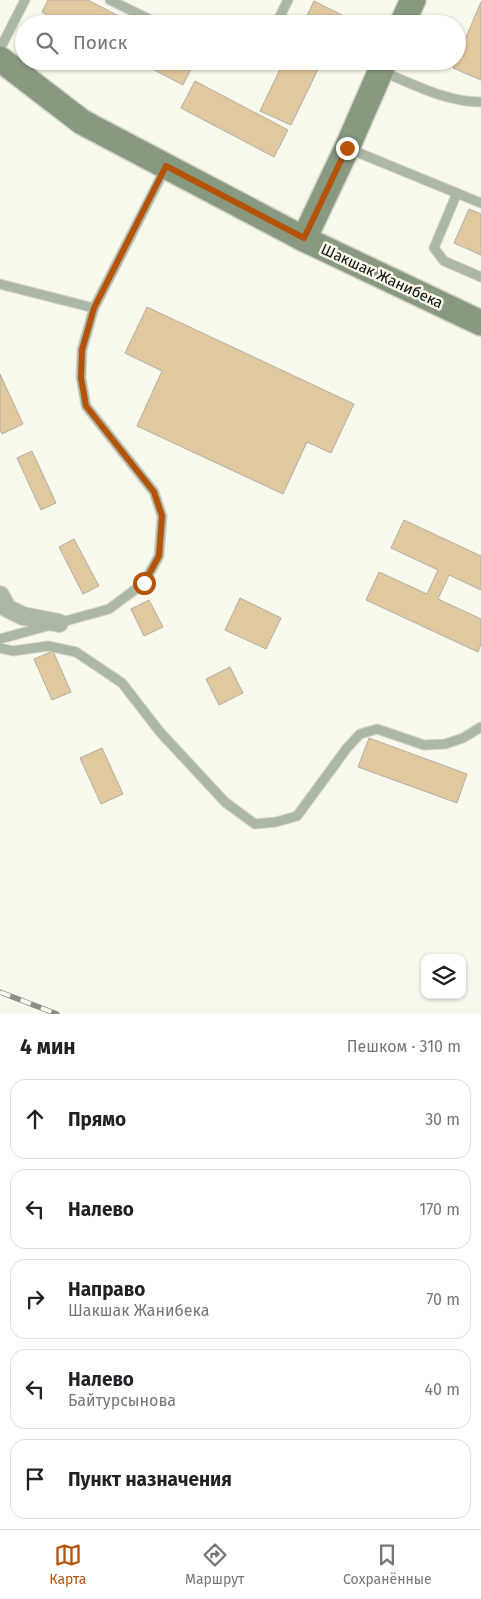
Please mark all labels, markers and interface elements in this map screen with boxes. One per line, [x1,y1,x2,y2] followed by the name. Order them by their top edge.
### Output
[15,15,466,70] search box
[33,29,61,57] icon: search
[73,31,127,54] text: Поиск
[336,137,359,160] route end
[318,240,446,312] street label: Шакшак Жанибека
[133,572,156,595] route start
[421,954,466,999] map controls
[421,954,466,999] button: layers
[20,1034,76,1060] text: 4 мин
[347,1037,461,1056] text: Пешком · 310 m
[21,1105,49,1133] icon: ahead
[68,1108,126,1131] text: Прямо
[425,1110,460,1129] text: 30 m
[21,1195,49,1223] icon: left
[68,1198,134,1221] text: Налево
[419,1200,460,1219] text: 170 m
[68,1278,145,1301] text: Направо
[21,1285,49,1313] icon: right
[426,1290,460,1309] text: 70 m
[68,1301,209,1320] text: Шакшак Жанибека
[68,1368,134,1391] text: Налево
[21,1375,49,1403] icon: left
[425,1380,460,1399] text: 40 m
[68,1391,176,1410] text: Байтурсынова
[21,1465,49,1493] icon: arrive
[68,1468,232,1491] text: Пункт назначения
[49,1541,86,1588] tab: Карта
[185,1541,244,1588] tab: Маршрут
[343,1541,432,1588] tab: Сохранённые

